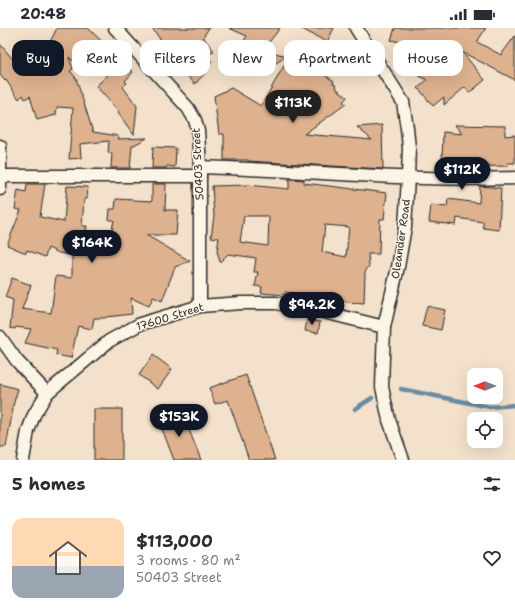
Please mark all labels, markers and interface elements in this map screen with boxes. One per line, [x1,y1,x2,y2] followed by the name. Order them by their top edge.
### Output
[20,4,66,24] text: 20:48
[12,40,64,76] chip: Buy
[72,40,132,76] chip: Rent
[140,40,210,76] chip: Filters
[218,40,276,76] chip: New
[284,40,385,76] chip: Apartment
[393,40,463,76] chip: House
[265,90,321,124] pin: $113K
[274,94,312,111] text: $113K
[189,127,207,201] street label: 50403 Street
[434,157,490,191] pin: $112K
[443,161,481,178] text: $112K
[388,198,414,280] street label: Oleander Road
[64,230,120,264] pin: $164K
[71,234,113,251] text: $164K
[279,292,345,326] pin: $94.2K
[288,296,336,313] text: $94.2K
[134,300,206,334] street label: 17600 Street
[467,368,503,404] north arrow
[467,368,503,448] map controls
[151,404,207,438] pin: $153K
[159,408,199,425] text: $153K
[467,412,503,448] button: locate
[12,473,85,495] text: 5 homes
[481,473,503,495] icon: filters
[136,530,213,552] text: $113,000
[44,534,92,582] icon: home
[481,547,503,569] icon: heart
[136,552,240,569] text: 3 rooms · 80 m²
[136,569,222,586] text: 50403 Street

